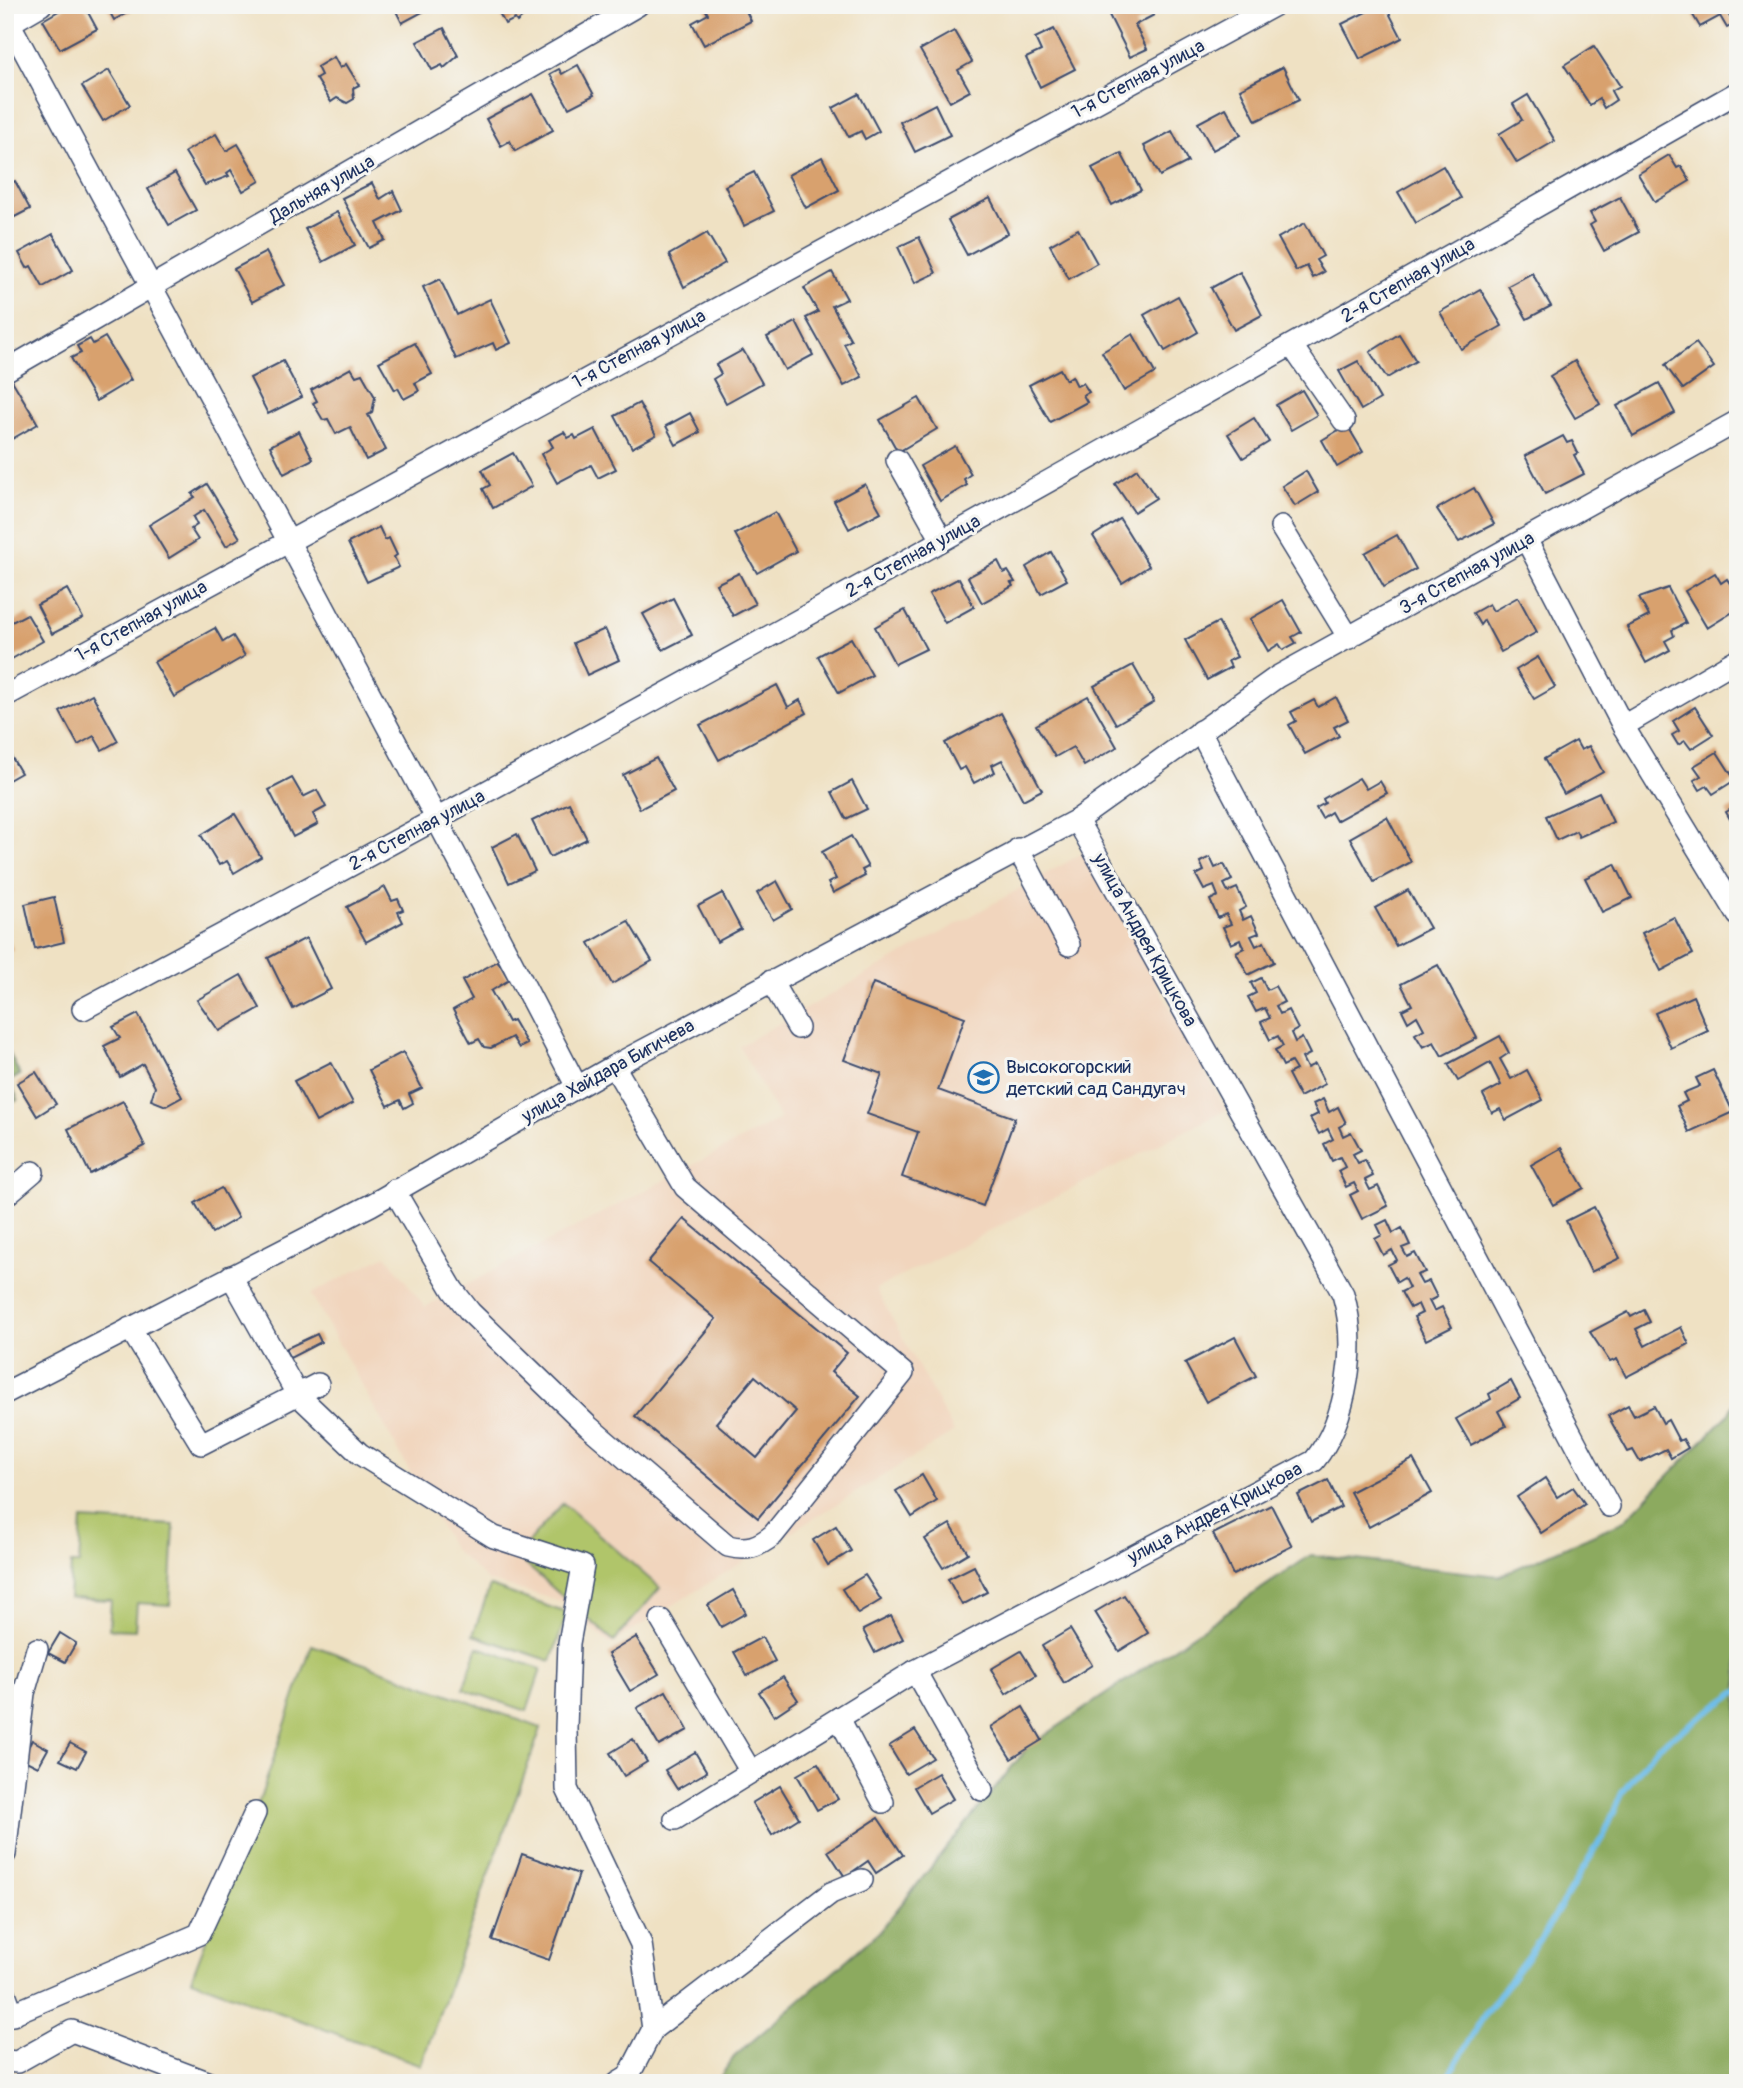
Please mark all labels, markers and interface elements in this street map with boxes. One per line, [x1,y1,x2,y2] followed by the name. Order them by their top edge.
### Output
[1067,34,1209,124] street label: 1-я Степная улица
[264,149,379,229] street label: Дальняя улица
[1337,232,1479,328] street label: 2-я Степная улица
[568,304,710,394] street label: 1-я Степная улица
[841,509,985,603] street label: 2-я Степная улица
[1395,526,1539,620] street label: 3-я Степная улица
[71,575,211,667] street label: 1-я Степная улица
[345,784,489,876] street label: 2-я Степная улица
[1087,848,1203,1031] street label: улица Андрея Крицкова
[517,1013,699,1129] street label: улица Хайдара Бигичева
[1006,1055,1186,1101] place label: Высокогорский детский сад Сандугач
[966,1061,1000,1095] school or university icon: Высокогорский детский сад Сандугач
[1123,1457,1307,1570] street label: улица Андрея Крицкова

